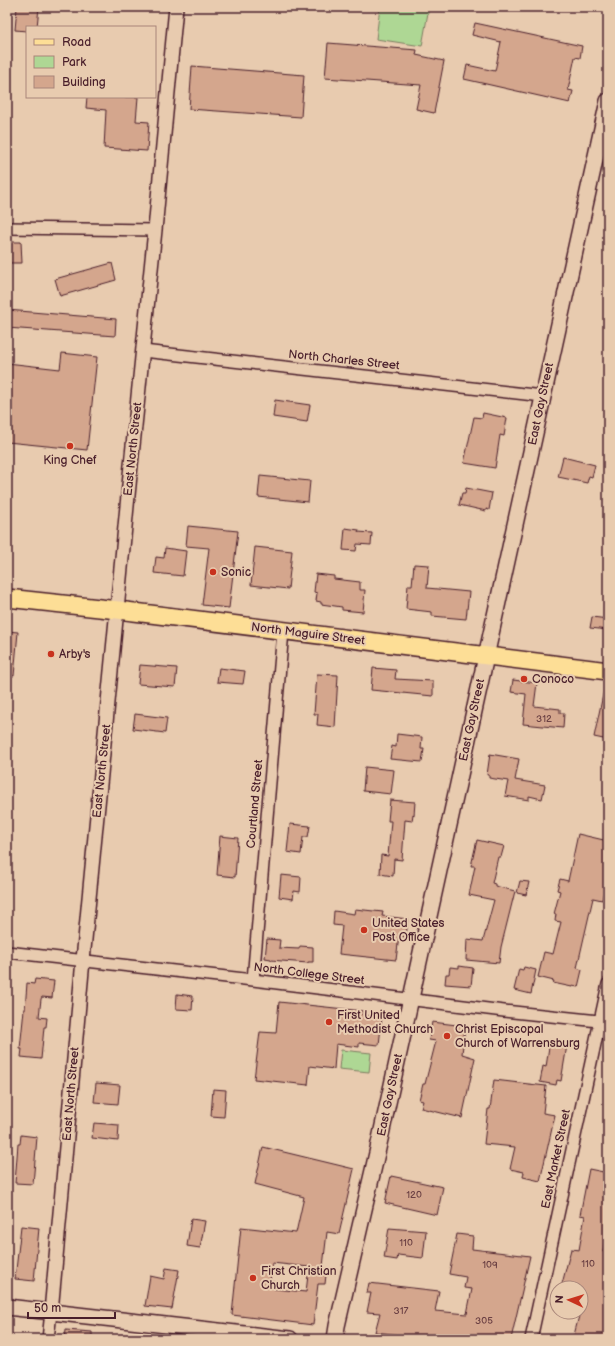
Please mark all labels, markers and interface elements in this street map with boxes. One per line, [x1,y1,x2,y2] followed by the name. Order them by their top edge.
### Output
[26,26,156,98] legend
[62,35,91,50] text: Road
[62,55,86,70] text: Park
[62,75,106,90] text: Building
[288,347,401,373] street label: North Charles Street
[525,361,557,447] street label: East Gay Street
[121,401,145,497] street label: East North Street
[65,441,75,451] marker: King Chef
[43,453,97,468] place label: King Chef
[221,565,251,580] place label: Sonic
[208,567,218,577] marker: Sonic
[250,620,366,648] street label: North Maguire Street
[59,647,91,662] place label: Arby's
[46,649,56,659] marker: Arby's
[532,672,574,687] place label: Conoco
[519,674,529,684] marker: Conoco
[456,677,488,763] street label: East Gay Street
[536,713,552,725] house number: 312
[90,723,114,819] street label: East North Street
[244,759,266,849] street label: Courtland Street
[372,916,444,945] place label: United States Post Office
[359,925,369,935] marker: United States Post Office
[253,960,366,988] street label: North College Street
[337,1008,433,1037] place label: First United Methodist Church
[324,1017,334,1027] marker: First United Methodist Church
[455,1022,580,1051] place label: Christ Episcopal Church of Warrensburg
[442,1031,452,1041] marker: Christ Episcopal Church of Warrensburg
[59,1046,83,1142] street label: East North Street
[374,1052,406,1138] street label: East Gay Street
[538,1108,574,1210] street label: East Market Street
[406,1189,422,1201] house number: 120
[399,1237,413,1249] house number: 110
[581,1258,595,1270] house number: 110
[482,1259,498,1271] house number: 109
[261,1264,337,1293] place label: First Christian Church
[248,1273,258,1283] marker: First Christian Church
[549,1280,589,1320] north arrow
[28,1294,115,1320] scale bar
[553,1295,566,1304] text: N
[34,1301,61,1316] text: 50 m
[394,1305,409,1317] house number: 317
[475,1315,493,1327] house number: 305

